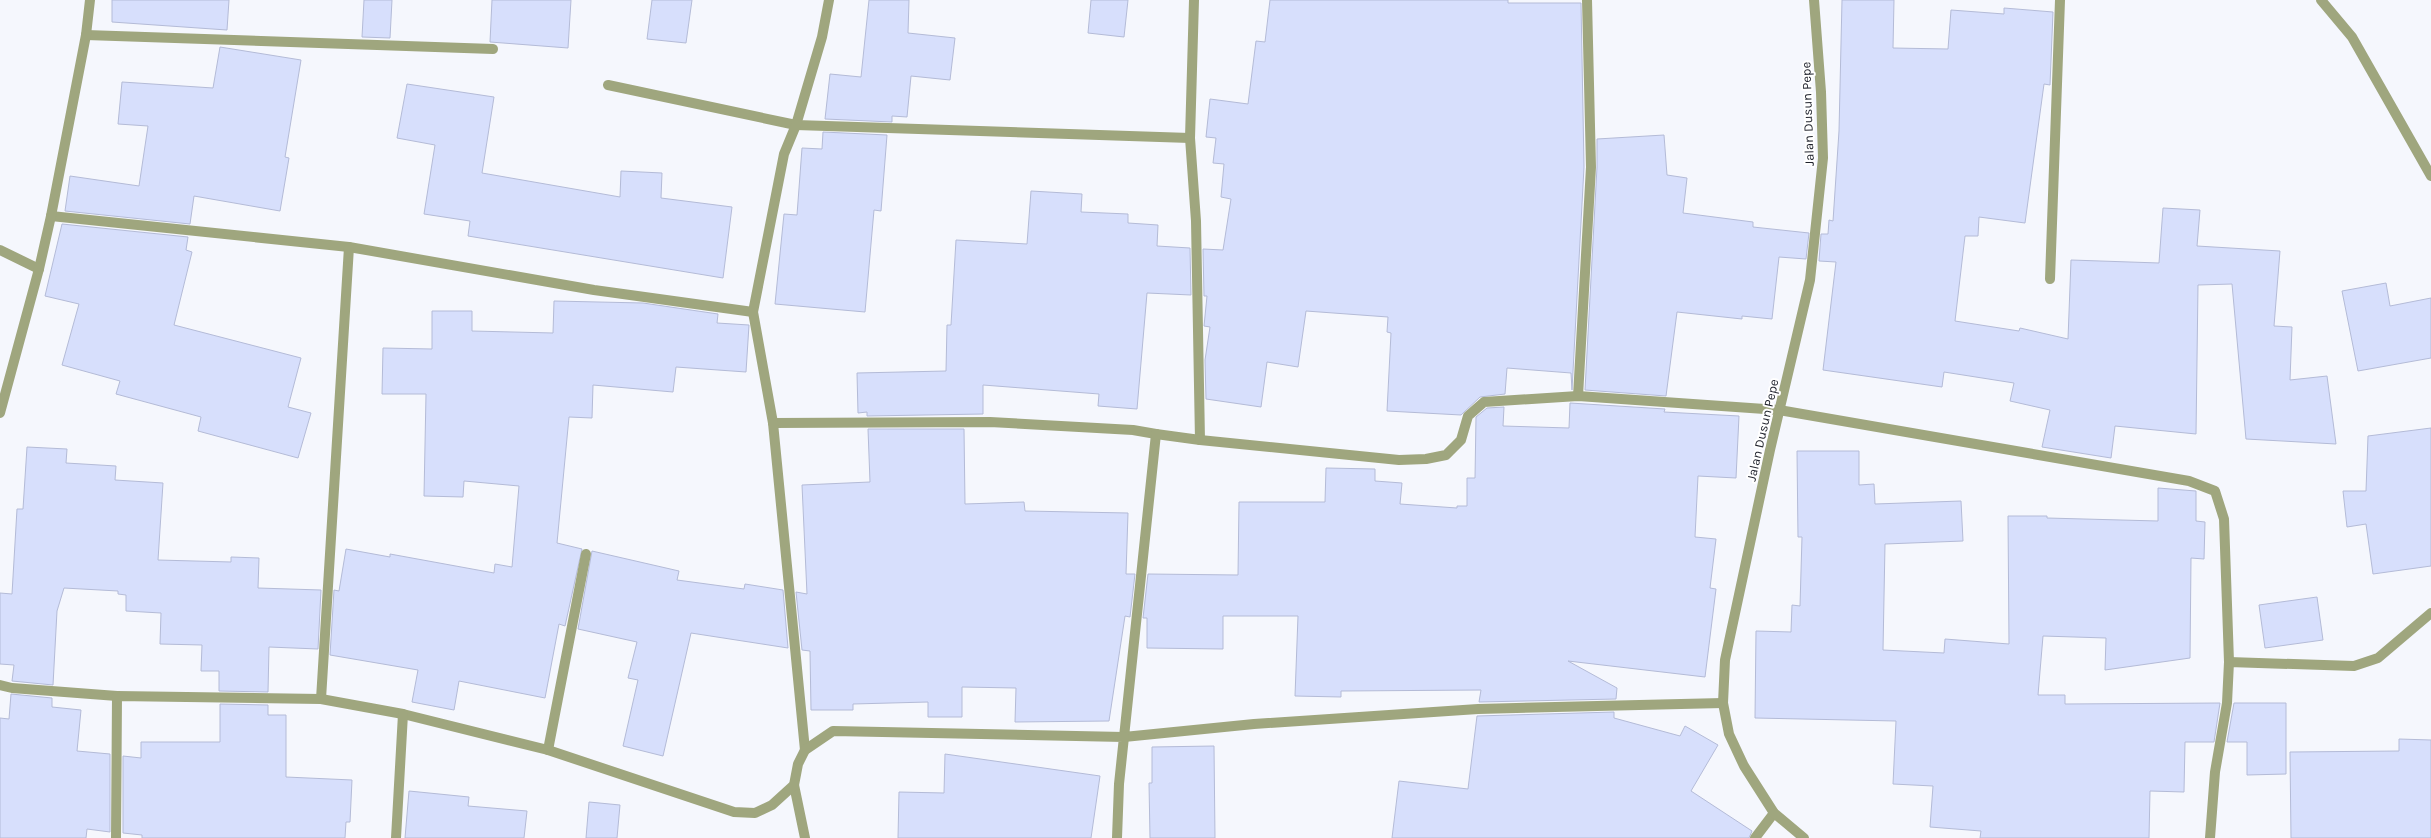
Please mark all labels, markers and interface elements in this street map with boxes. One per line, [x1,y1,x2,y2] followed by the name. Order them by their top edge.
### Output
[1798,61,1817,166] street label: Jalan Dusun Pepe
[1743,377,1782,483] street label: Jalan Dusun Pepe

